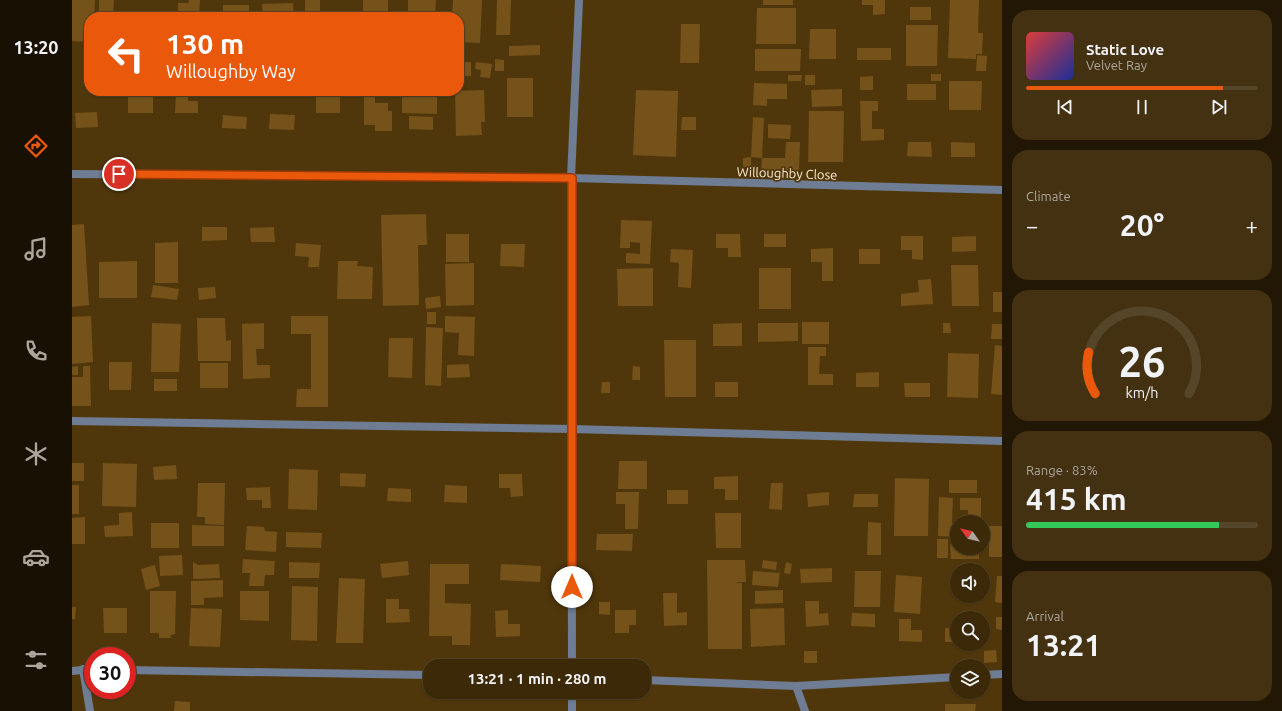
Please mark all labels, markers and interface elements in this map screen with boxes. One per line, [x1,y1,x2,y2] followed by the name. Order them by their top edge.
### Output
[100,28,152,80] icon: left
[166,28,244,59] text: 130 m
[13,37,59,57] text: 13:20
[1086,41,1164,58] text: Static Love
[1086,58,1147,72] text: Velvet Ray
[166,61,296,81] text: Willoughby Way
[1054,96,1076,118] icon: previous
[1131,96,1153,118] icon: pause
[1208,96,1230,118] icon: next
[22,132,50,160] icon: directions
[102,157,136,191] pin
[108,163,130,185] icon: arrive
[736,164,838,182] street label: Willoughby Close
[1026,189,1071,203] text: Climate
[1120,208,1164,242] text: 20°
[1026,213,1038,238] text: −
[1246,213,1258,238] text: +
[22,235,50,263] icon: music
[22,337,50,365] icon: phone
[1119,337,1165,384] text: 26
[1126,384,1158,400] text: km/h
[22,440,50,468] icon: climate
[1026,463,1098,477] text: Range · 83%
[1026,482,1127,516] text: 415 km
[950,515,990,555] north arrow
[950,515,990,699] map controls
[22,543,50,571] icon: car
[950,563,990,603] button: sound
[551,566,593,608] position arrow
[1026,609,1064,623] text: Arrival
[950,611,990,651] button: search
[1026,628,1101,662] text: 13:21
[22,646,50,674] icon: filters
[84,647,136,699] speed limit sign: 30
[950,659,990,699] button: layers
[468,670,606,687] text: 13:21 · 1 min · 280 m

